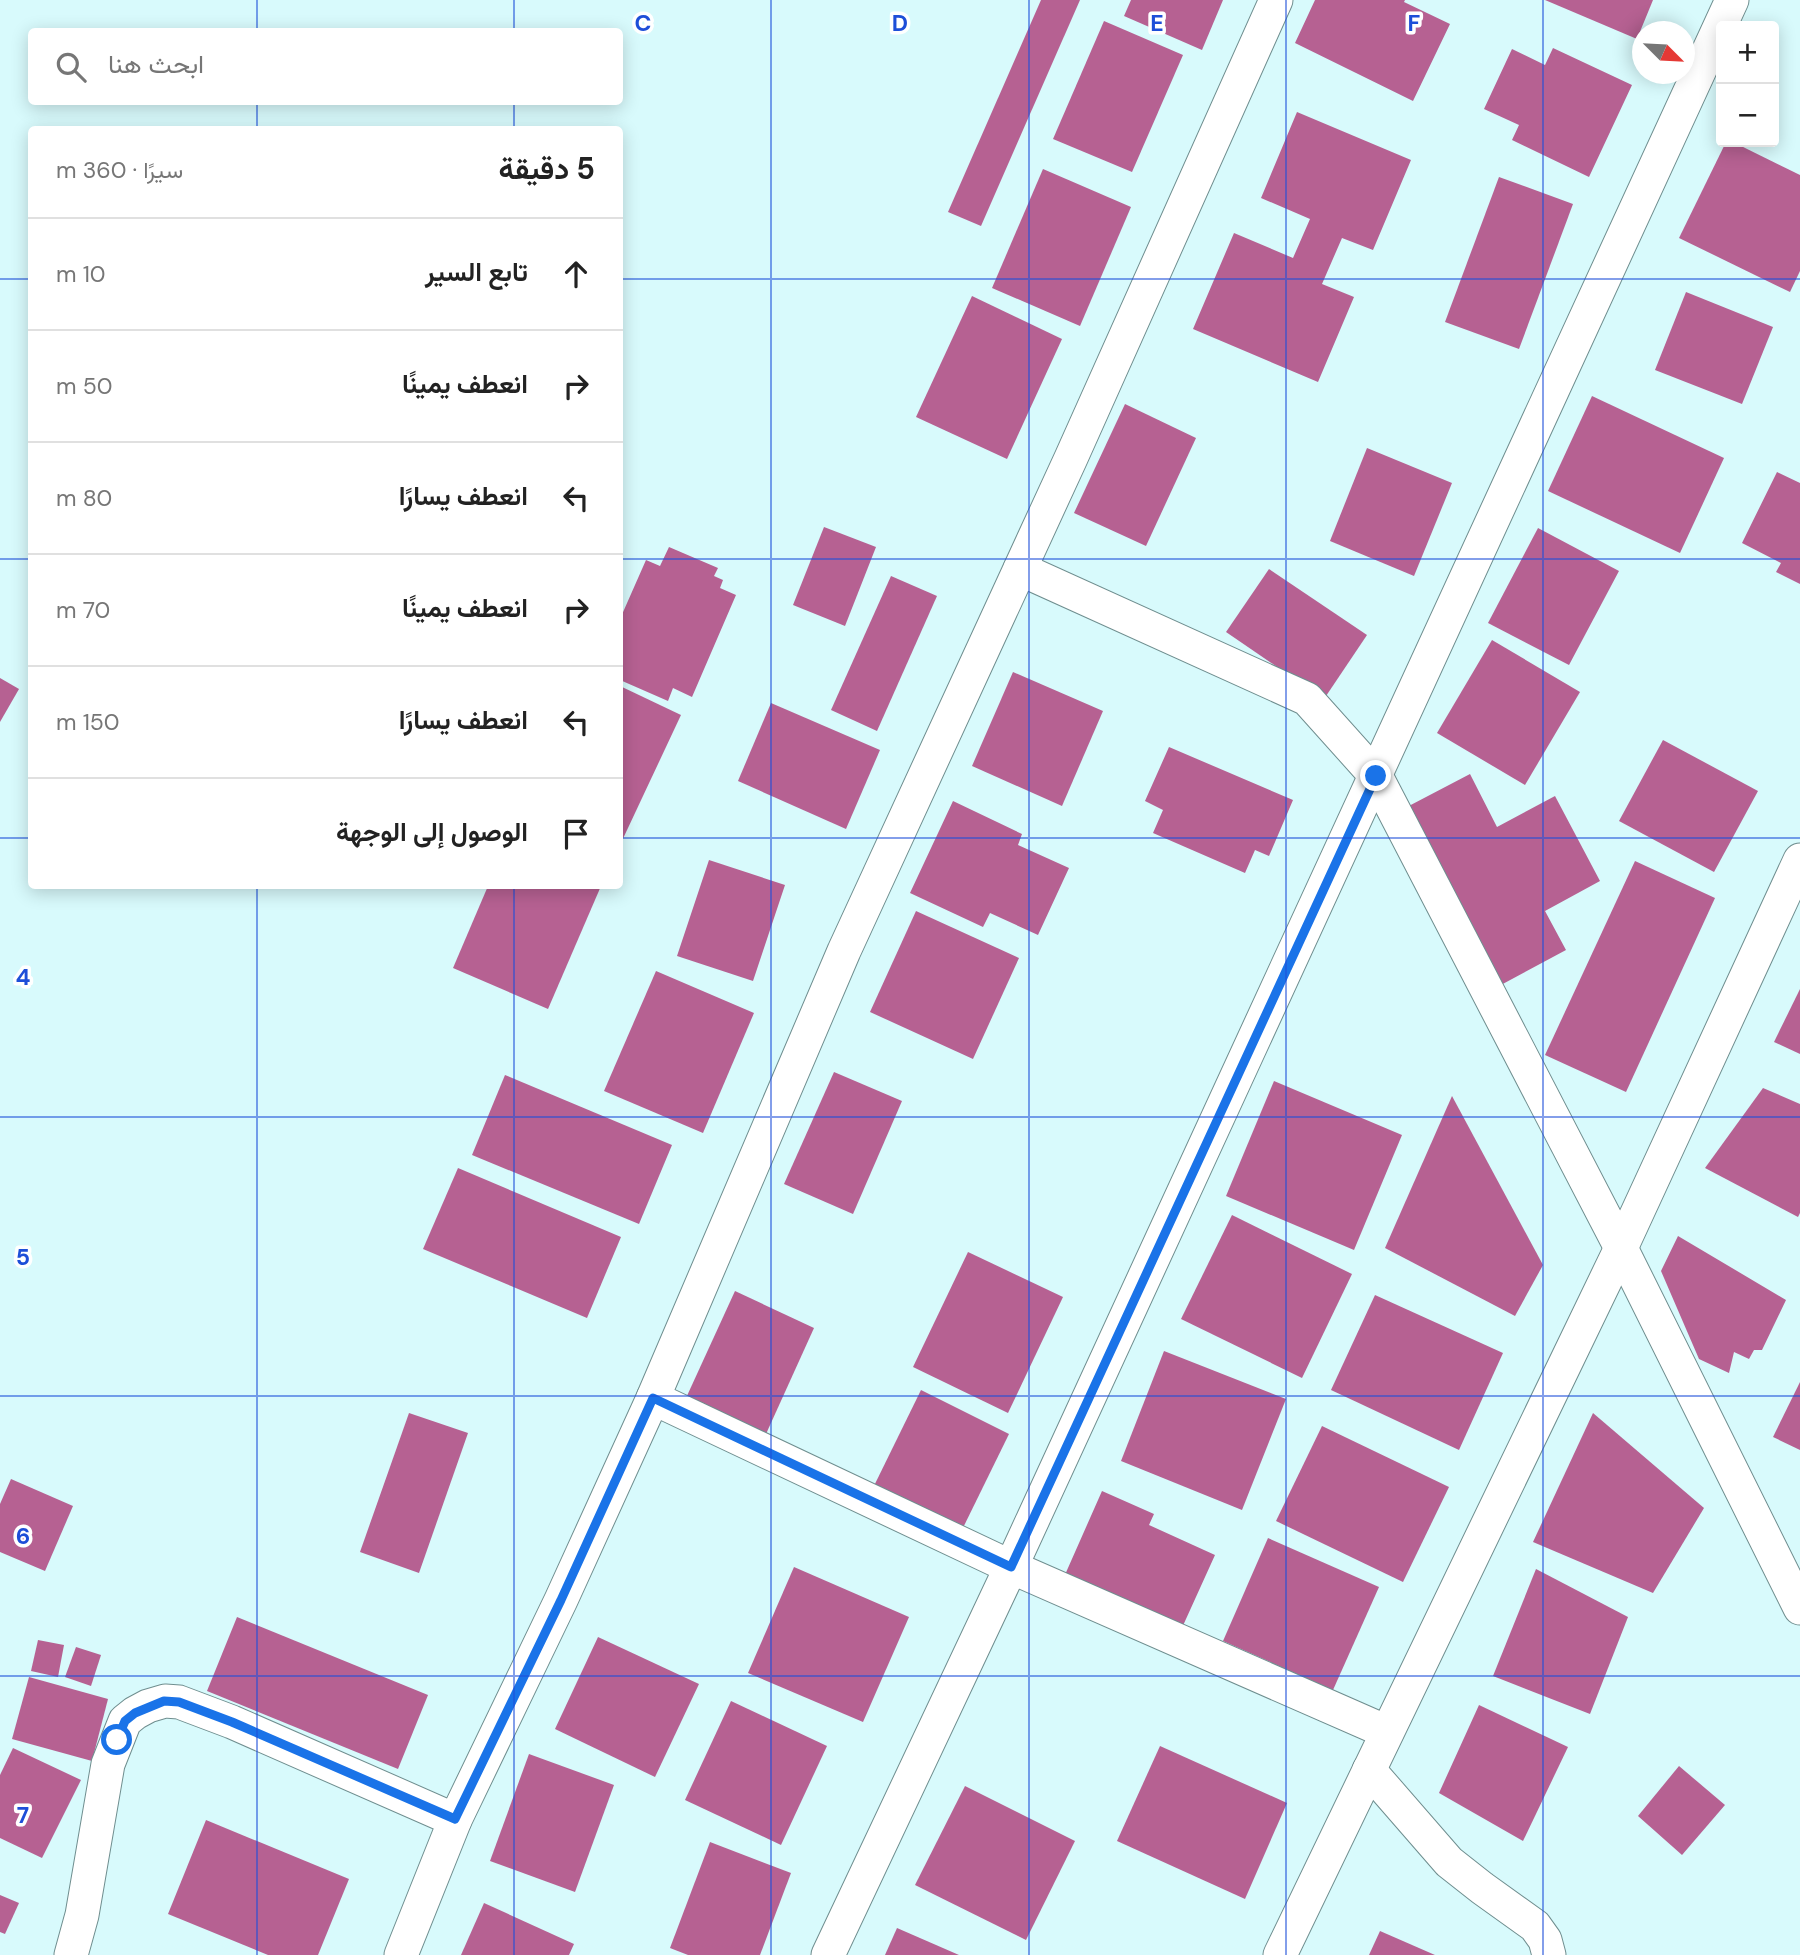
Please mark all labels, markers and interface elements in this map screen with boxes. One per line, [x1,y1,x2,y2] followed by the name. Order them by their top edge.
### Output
[635,8,651,38] text: C
[892,8,908,38] text: D
[1150,8,1164,38] text: E
[1408,8,1421,38] text: F
[1632,21,1695,84] north arrow
[1716,21,1779,147] map controls
[1716,21,1779,84] button: +
[28,28,623,105] search box
[108,47,204,81] text: ابحث هنا
[52,48,90,86] icon: search
[1716,84,1779,147] button: −
[499,149,595,188] text: 5 دقيقة
[56,155,183,185] text: سيرًا · 360 m
[425,255,528,289] text: تابع السير
[557,255,595,293] icon: ahead
[56,259,106,289] text: 10 m
[402,367,528,401] text: انعطف يمينًا
[557,367,595,405] icon: right
[56,371,112,401] text: 50 m
[399,479,528,513] text: انعطف يسارًا
[557,479,595,517] icon: left
[56,483,112,513] text: 80 m
[402,591,528,625] text: انعطف يمينًا
[557,591,595,629] icon: right
[56,595,110,625] text: 70 m
[399,703,528,737] text: انعطف يسارًا
[557,703,595,741] icon: left
[56,707,120,737] text: 150 m
[1360,760,1391,791] route end
[336,815,528,849] text: الوصول إلى الوجهة
[557,815,595,853] icon: arrive
[16,962,31,992] text: 4
[16,1242,30,1272] text: 5
[16,1521,30,1551] text: 6
[101,1724,132,1755] route start
[17,1800,29,1830] text: 7

